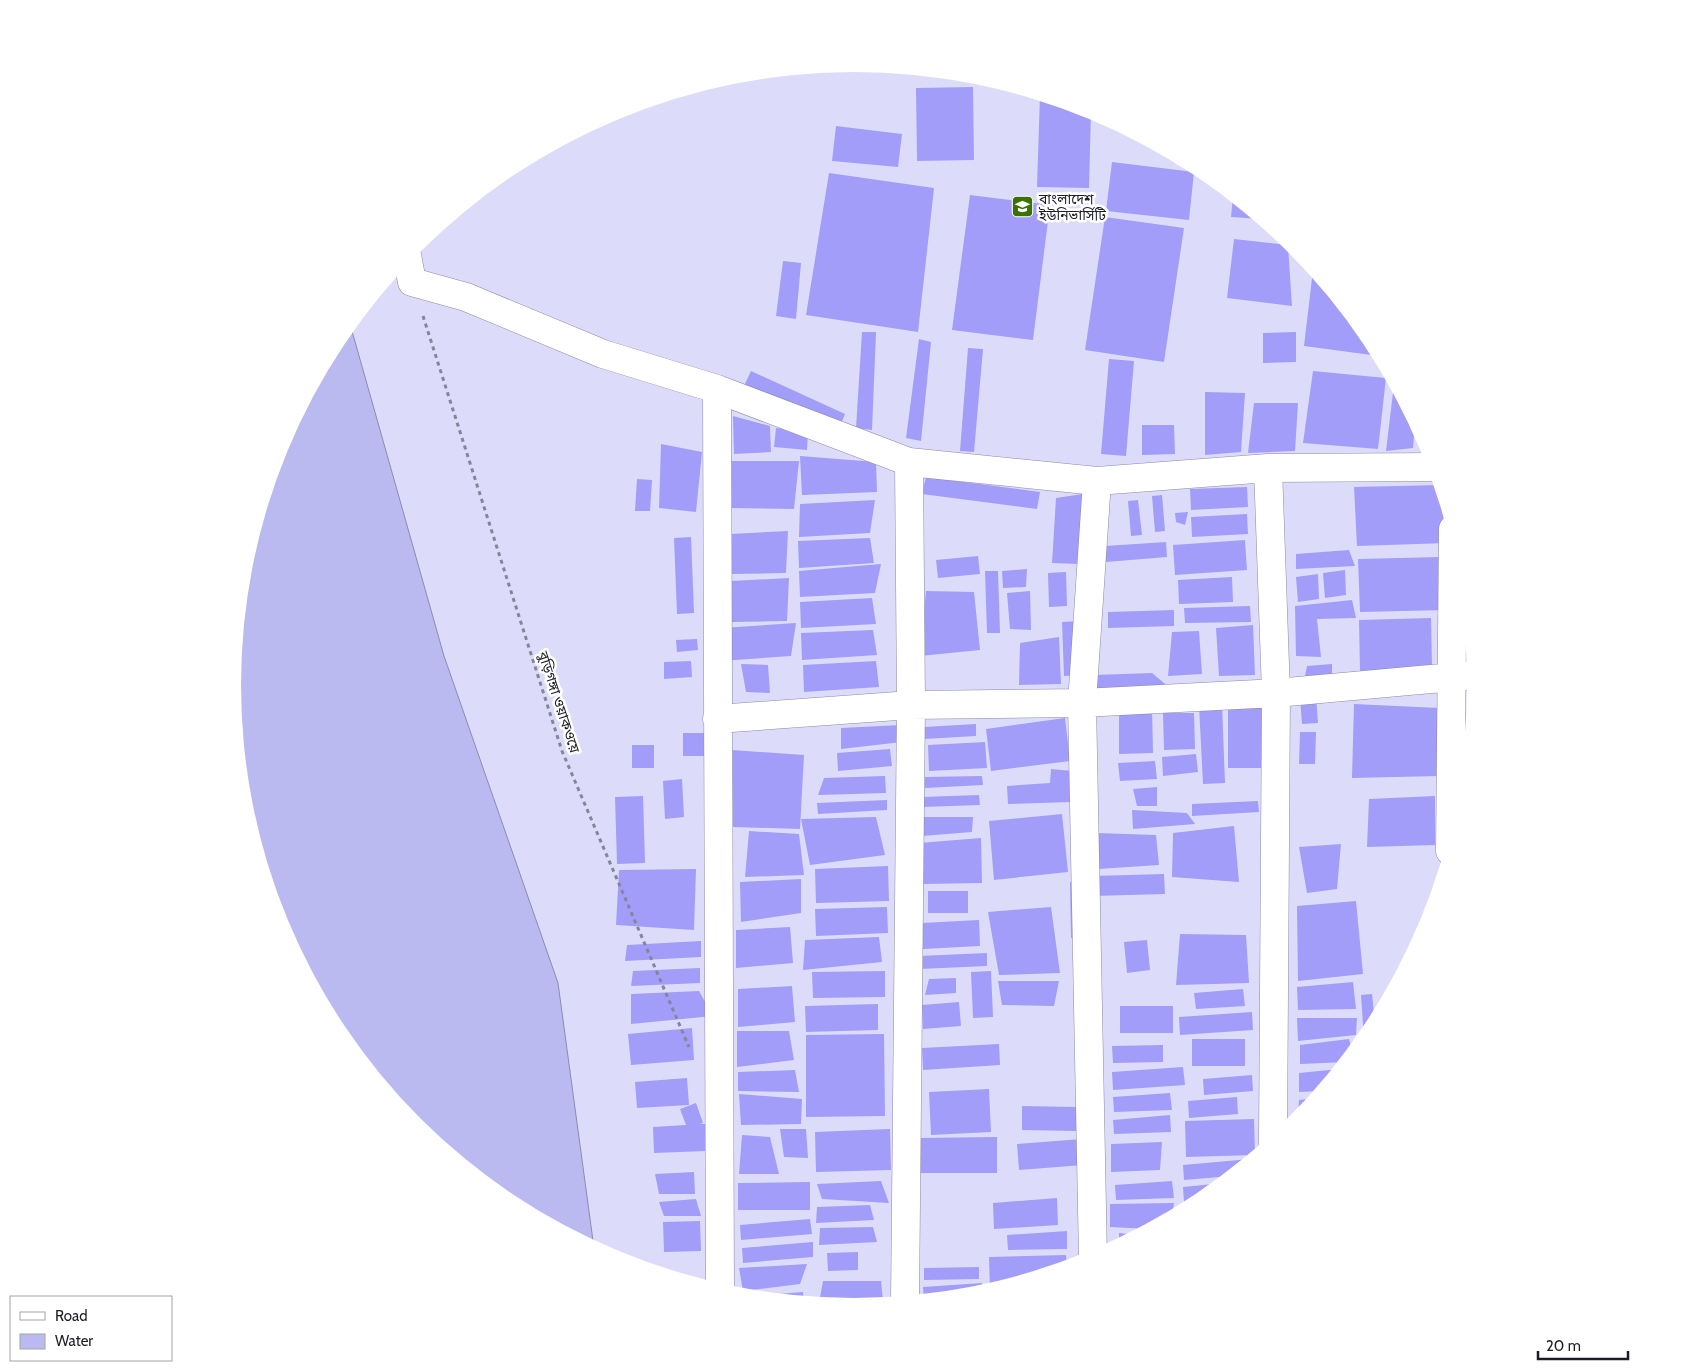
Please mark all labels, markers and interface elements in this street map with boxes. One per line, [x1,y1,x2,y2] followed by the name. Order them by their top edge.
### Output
[1038,190,1106,224] place label: বাংলাদেশ ইউনিভার্সিটি
[1011,195,1035,219] school or university icon: বাংলাদেশ ইউনিভার্সিটি
[534,648,584,755] street label: বুড়িগঙ্গা ওয়াকওয়ে
[10,1296,172,1361] legend
[55,1307,88,1325] text: Road
[1538,1328,1628,1360] scale bar
[55,1332,93,1350] text: Water
[1546,1337,1581,1355] text: 20 m

